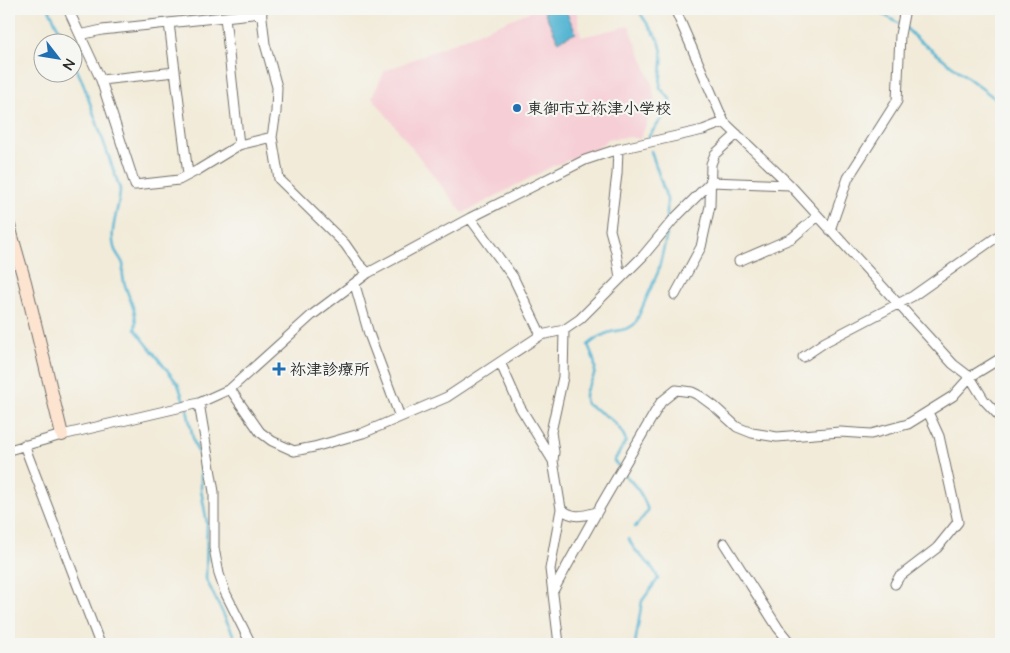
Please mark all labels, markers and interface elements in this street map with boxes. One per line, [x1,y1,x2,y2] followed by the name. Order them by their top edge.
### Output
[32,32,82,82] north arrow
[57,55,79,73] text: N
[527,98,671,120] place label: 東御市立祢津小学校
[511,102,523,114] marker: 東御市立祢津小学校
[290,359,370,381] place label: 祢津診療所
[272,362,286,376] marker: 祢津診療所

